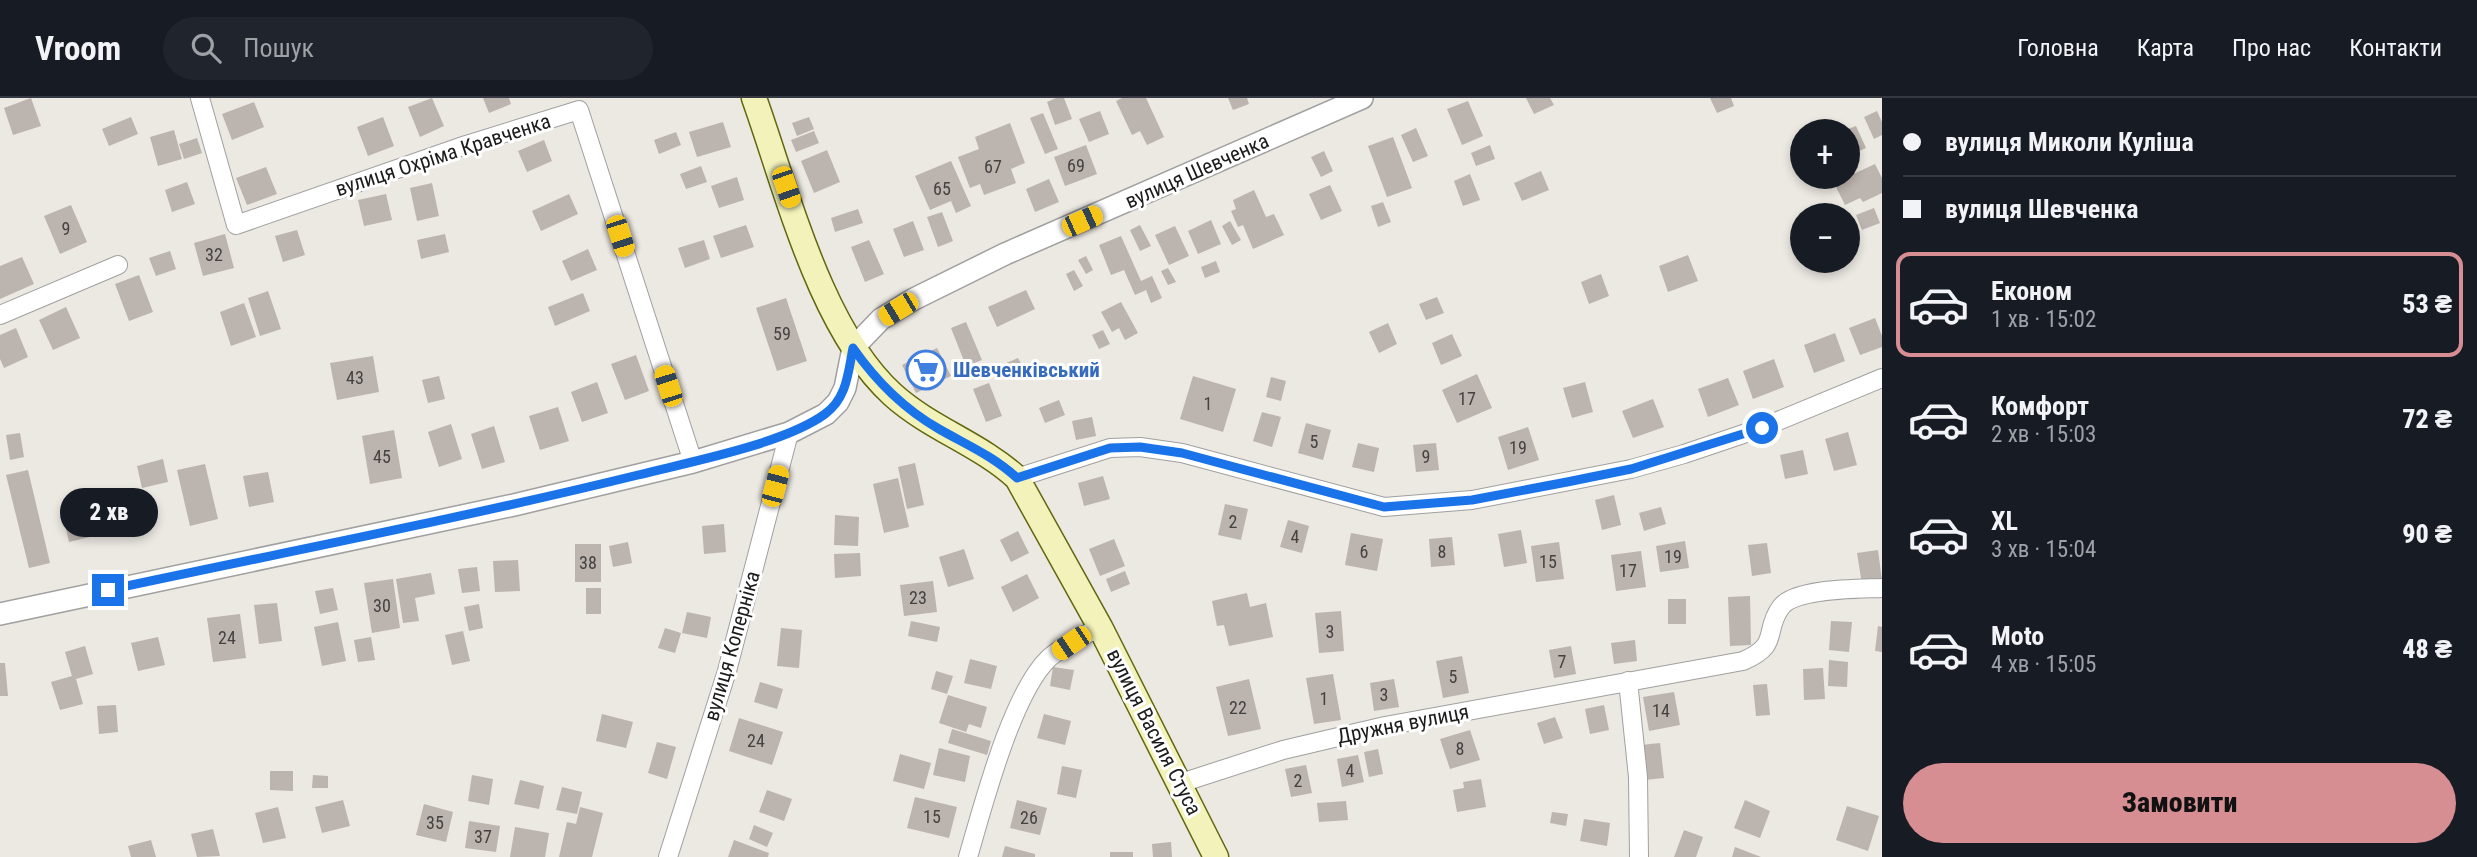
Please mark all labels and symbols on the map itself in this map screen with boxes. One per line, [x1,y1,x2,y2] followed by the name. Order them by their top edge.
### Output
[332,109,554,201] street label: вулиця Охріма Кравченка
[1122,129,1272,213] street label: вулиця Шевченка
[1067,155,1085,176] house number: 69
[984,156,1002,177] house number: 67
[770,164,803,210] car
[933,178,951,199] house number: 65
[1059,203,1106,239] car
[604,213,637,259] car
[62,218,70,239] house number: 9
[205,244,223,265] house number: 32
[875,289,922,329] car
[773,323,791,344] house number: 59
[905,349,947,391] supermarket icon: Шевченківський
[953,358,1100,382] place label: Шевченківський
[652,363,685,409] car
[346,367,364,388] house number: 43
[1458,388,1476,409] house number: 17
[1204,393,1212,414] house number: 1
[1746,412,1778,444] route start
[1310,431,1319,452] house number: 5
[1509,437,1527,458] house number: 19
[373,446,391,467] house number: 45
[1422,446,1430,467] house number: 9
[760,463,791,509] car
[59,489,157,538] callout: 2 хв
[1229,511,1238,532] house number: 2
[1291,526,1300,547] house number: 4
[1360,541,1368,562] house number: 6
[1438,541,1446,562] house number: 8
[1664,546,1682,567] house number: 19
[1539,551,1557,572] house number: 15
[579,552,597,573] house number: 38
[1619,560,1637,581] house number: 17
[699,568,765,724] street label: вулиця Коперніка
[92,574,124,606] route end
[909,587,927,608] house number: 23
[373,595,391,616] house number: 30
[1326,621,1334,642] house number: 3
[1048,623,1095,663] car
[218,627,236,648] house number: 24
[1102,645,1206,819] street label: вулиця Василя Стуса
[1558,651,1567,672] house number: 7
[1449,666,1458,687] house number: 5
[1380,684,1388,705] house number: 3
[1320,688,1328,709] house number: 1
[1229,697,1247,718] house number: 22
[1335,699,1471,749] street label: Дружня вулиця
[1652,700,1670,721] house number: 14
[747,730,765,751] house number: 24
[1456,738,1464,759] house number: 8
[1346,760,1355,781] house number: 4
[1294,770,1303,791] house number: 2
[923,806,941,827] house number: 15
[1020,807,1038,828] house number: 26
[426,812,444,833] house number: 35
[474,826,492,847] house number: 37

